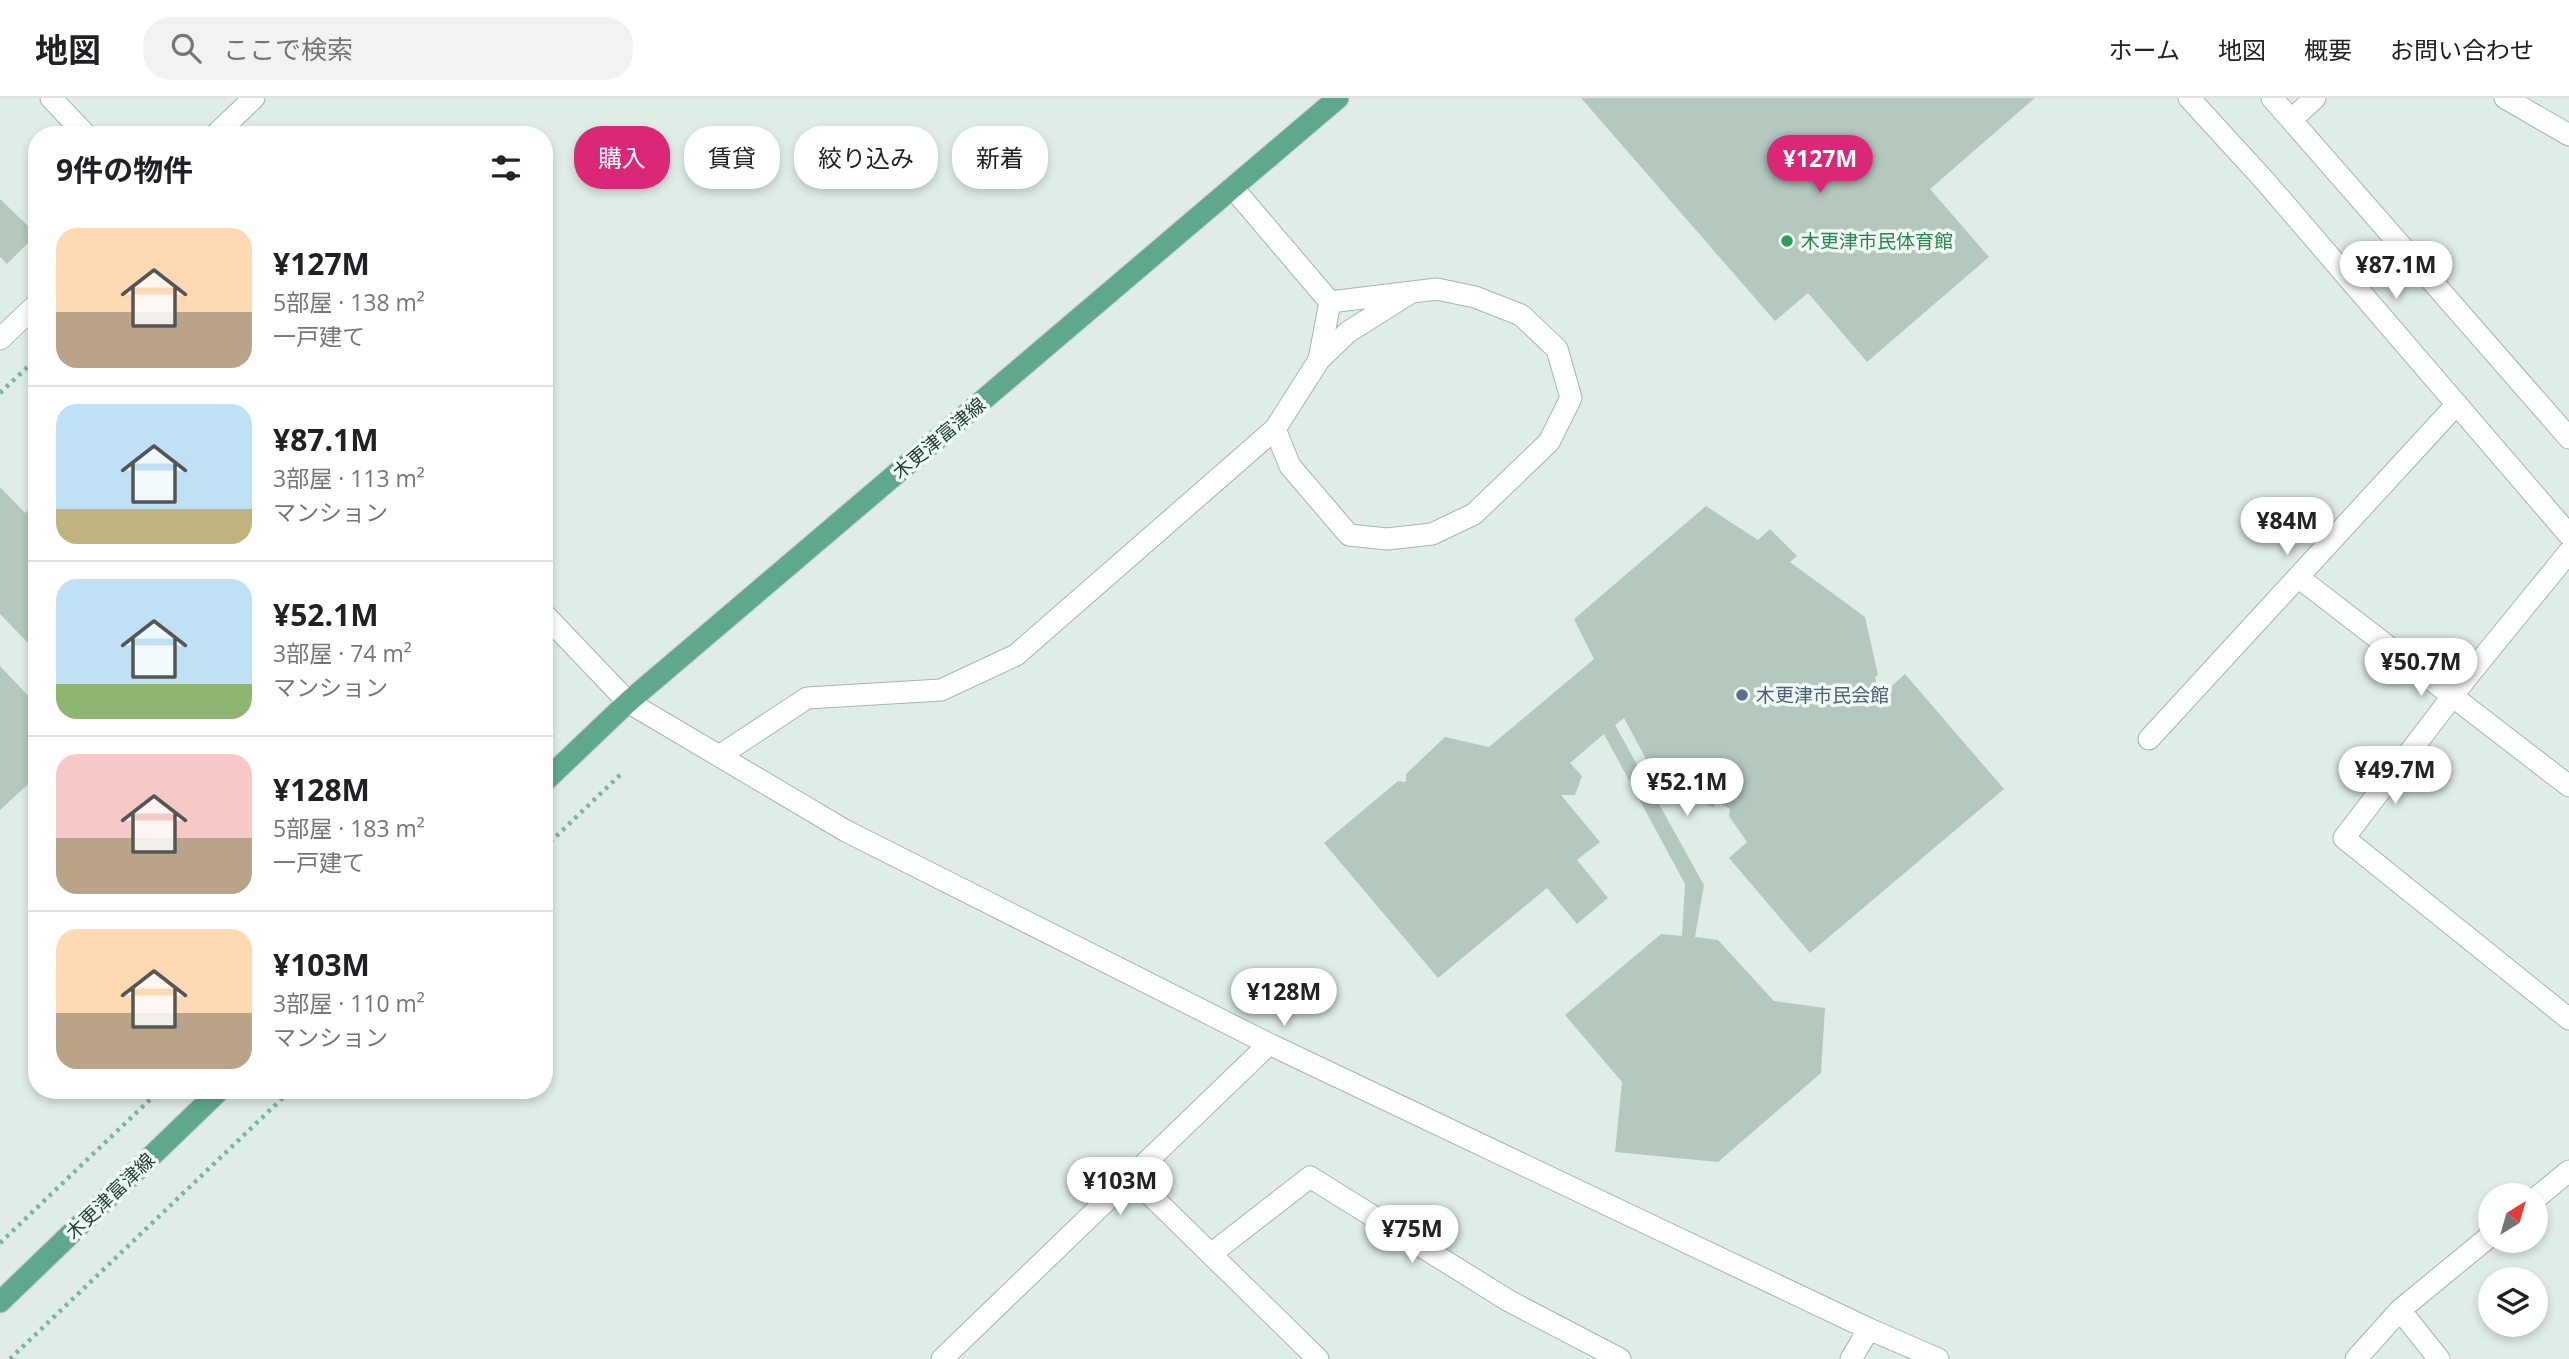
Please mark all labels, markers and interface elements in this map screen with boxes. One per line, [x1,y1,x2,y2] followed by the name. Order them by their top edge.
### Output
[143,17,633,80] search box
[35,27,101,72] text: 地図
[167,29,205,67] icon: search
[223,31,353,67] text: ここで検索
[2109,33,2180,66] text: ホーム
[2218,33,2266,66] text: 地図
[2304,33,2352,66] text: 概要
[2390,33,2534,66] text: お問い合わせ
[574,126,670,189] chip: 購入
[684,126,780,189] chip: 賃貸
[794,126,938,189] chip: 絞り込み
[952,126,1048,189] chip: 新着
[1771,136,1869,195] pin: ¥127M
[1783,142,1857,174] text: ¥127M
[56,149,193,190] text: 9件の物件
[487,149,525,187] icon: filters
[1801,228,1953,254] place label: 木更津市民体育館
[1779,233,1795,249] marker: 木更津市民体育館
[2339,242,2453,301] pin: ¥87.1M
[273,243,370,284] text: ¥127M
[2356,248,2436,280] text: ¥87.1M
[112,256,196,340] icon: home
[273,286,425,318] text: 5部屋 · 138 m²
[273,320,365,352] text: 一戸建て
[887,391,991,485] street label: 木更津富津線
[273,419,378,460] text: ¥87.1M
[112,432,196,516] icon: home
[273,462,425,494] text: 3部屋 · 113 m²
[273,496,388,528] text: マンション
[2246,498,2328,557] pin: ¥84M
[2256,504,2318,536] text: ¥84M
[273,594,378,635] text: ¥52.1M
[112,607,196,691] icon: home
[273,637,412,669] text: 3部屋 · 74 m²
[2364,638,2478,698] pin: ¥50.7M
[2381,645,2461,677] text: ¥50.7M
[273,671,388,703] text: マンション
[1756,682,1889,708] place label: 木更津市民会館
[1734,687,1750,703] marker: 木更津市民会館
[2338,746,2452,806] pin: ¥49.7M
[2355,753,2435,785] text: ¥49.7M
[1630,758,1744,818] pin: ¥52.1M
[1647,765,1727,797] text: ¥52.1M
[273,769,370,810] text: ¥128M
[112,782,196,866] icon: home
[273,812,425,844] text: 5部屋 · 183 m²
[273,846,365,878] text: 一戸建て
[273,944,370,985] text: ¥103M
[112,957,196,1041] icon: home
[1235,968,1333,1028] pin: ¥128M
[1247,975,1321,1007] text: ¥128M
[273,987,425,1019] text: 3部屋 · 110 m²
[273,1021,388,1053] text: マンション
[60,1147,160,1245] street label: 木更津富津線
[1071,1158,1169,1217] pin: ¥103M
[1083,1164,1157,1196] text: ¥103M
[2478,1183,2548,1253] north arrow
[2478,1183,2548,1337] map controls
[1371,1206,1453,1265] pin: ¥75M
[1381,1212,1443,1244] text: ¥75M
[2478,1267,2548,1337] button: layers

